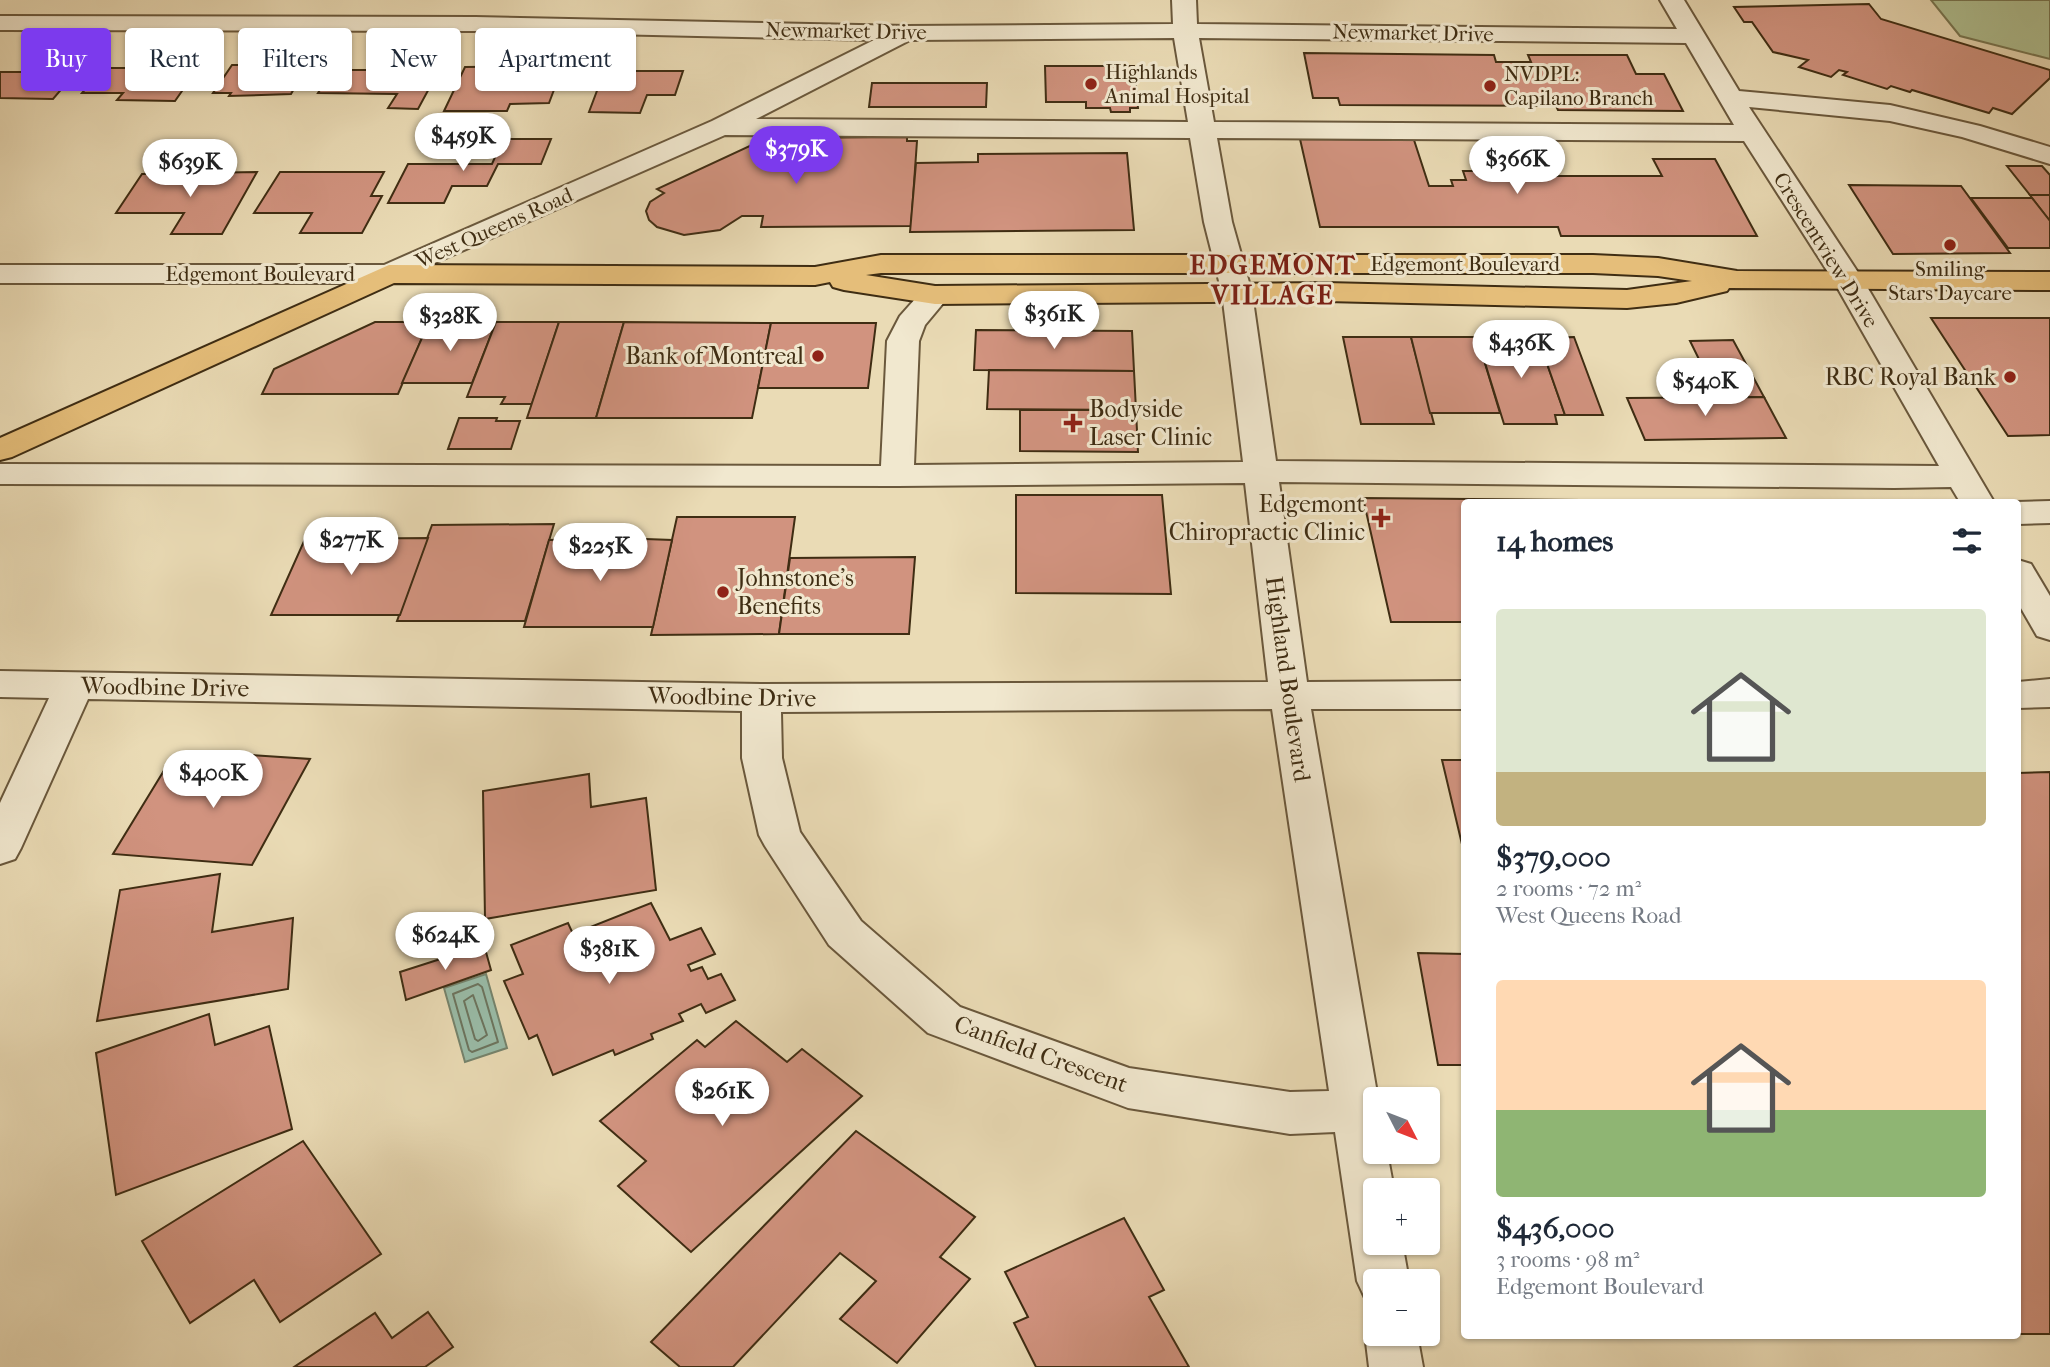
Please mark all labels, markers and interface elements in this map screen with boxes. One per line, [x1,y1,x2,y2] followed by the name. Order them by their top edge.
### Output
[765,18,927,44] street label: Newmarket Drive
[1332,20,1494,46] street label: Newmarket Drive
[21,28,111,91] chip: Buy
[125,28,224,91] chip: Rent
[238,28,352,91] chip: Filters
[366,28,461,91] chip: New
[475,28,636,91] chip: Apartment
[1104,60,1250,108] place label: Highlands Animal Hospital
[1504,62,1654,110] place label: NVDPL: Capilano Branch
[1083,76,1099,92] marker: Highlands Animal Hospital
[1482,78,1498,94] marker: NVDPL: Capilano Branch
[414,114,512,173] pin: $459K
[431,122,495,149] text: $459K
[747,127,845,186] pin: $379K
[765,135,827,162] text: $379K
[1468,136,1566,196] pin: $366K
[141,140,239,199] pin: $639K
[1485,145,1549,172] text: $366K
[158,148,222,175] text: $639K
[1769,168,1883,332] street label: Crescentview Drive
[411,182,577,274] street label: West Queens Road
[1942,237,1958,253] marker: Smiling Stars Daycare
[1190,250,1356,311] district label: EDGEMONT VILLAGE
[1370,252,1560,276] street label: Edgemont Boulevard
[1888,257,2012,305] place label: Smiling Stars Daycare
[165,262,355,286] street label: Edgemont Boulevard
[1005,292,1103,351] pin: $361K
[401,294,499,353] pin: $328K
[1024,300,1084,327] text: $361K
[419,302,481,329] text: $328K
[1472,320,1570,380] pin: $436K
[1489,329,1553,356] text: $436K
[625,342,804,370] place label: Bank of Montreal
[810,348,826,364] marker: Bank of Montreal
[1656,358,1754,418] pin: $540K
[1825,363,1997,391] place label: RBC Royal Bank
[1672,367,1738,394] text: $540K
[2002,369,2018,385] marker: RBC Royal Bank
[1089,395,1212,451] place label: Bodyside Laser Clinic
[1063,413,1083,433] marker: Bodyside Laser Clinic
[1169,490,1365,546] place label: Edgemont Chiropractic Clinic
[1371,508,1391,528] marker: Edgemont Chiropractic Clinic
[302,518,400,577] pin: $277K
[1948,522,1986,560] icon: filters
[551,524,649,583] pin: $225K
[1496,524,1613,559] text: 14 homes
[319,526,383,553] text: $277K
[569,532,631,559] text: $225K
[735,564,854,620] place label: Johnstone's Benefits
[1260,574,1316,784] street label: Highland Boulevard
[715,584,731,600] marker: Johnstone's Benefits
[1678,654,1804,780] icon: home
[80,672,250,702] street label: Woodbine Drive
[647,682,817,712] street label: Woodbine Drive
[164,750,262,810] pin: $400K
[179,759,247,786] text: $400K
[1496,840,1611,875] text: $379,000
[1496,875,1641,902] text: 2 rooms · 72 m²
[1496,902,1681,929] text: West Queens Road
[396,912,494,972] pin: $624K
[411,921,479,948] text: $624K
[560,926,658,986] pin: $381K
[580,935,638,962] text: $381K
[950,1010,1132,1099] street label: Canfield Crescent
[1678,1025,1804,1151] icon: home
[673,1068,771,1128] pin: $261K
[691,1077,753,1104] text: $261K
[1363,1087,1440,1164] north arrow
[1363,1087,1440,1346] map controls
[1363,1178,1440,1255] button: +
[1496,1211,1615,1246] text: $436,000
[1496,1246,1640,1273] text: 3 rooms · 98 m²
[1363,1269,1440,1346] button: −
[1496,1273,1704,1300] text: Edgemont Boulevard

